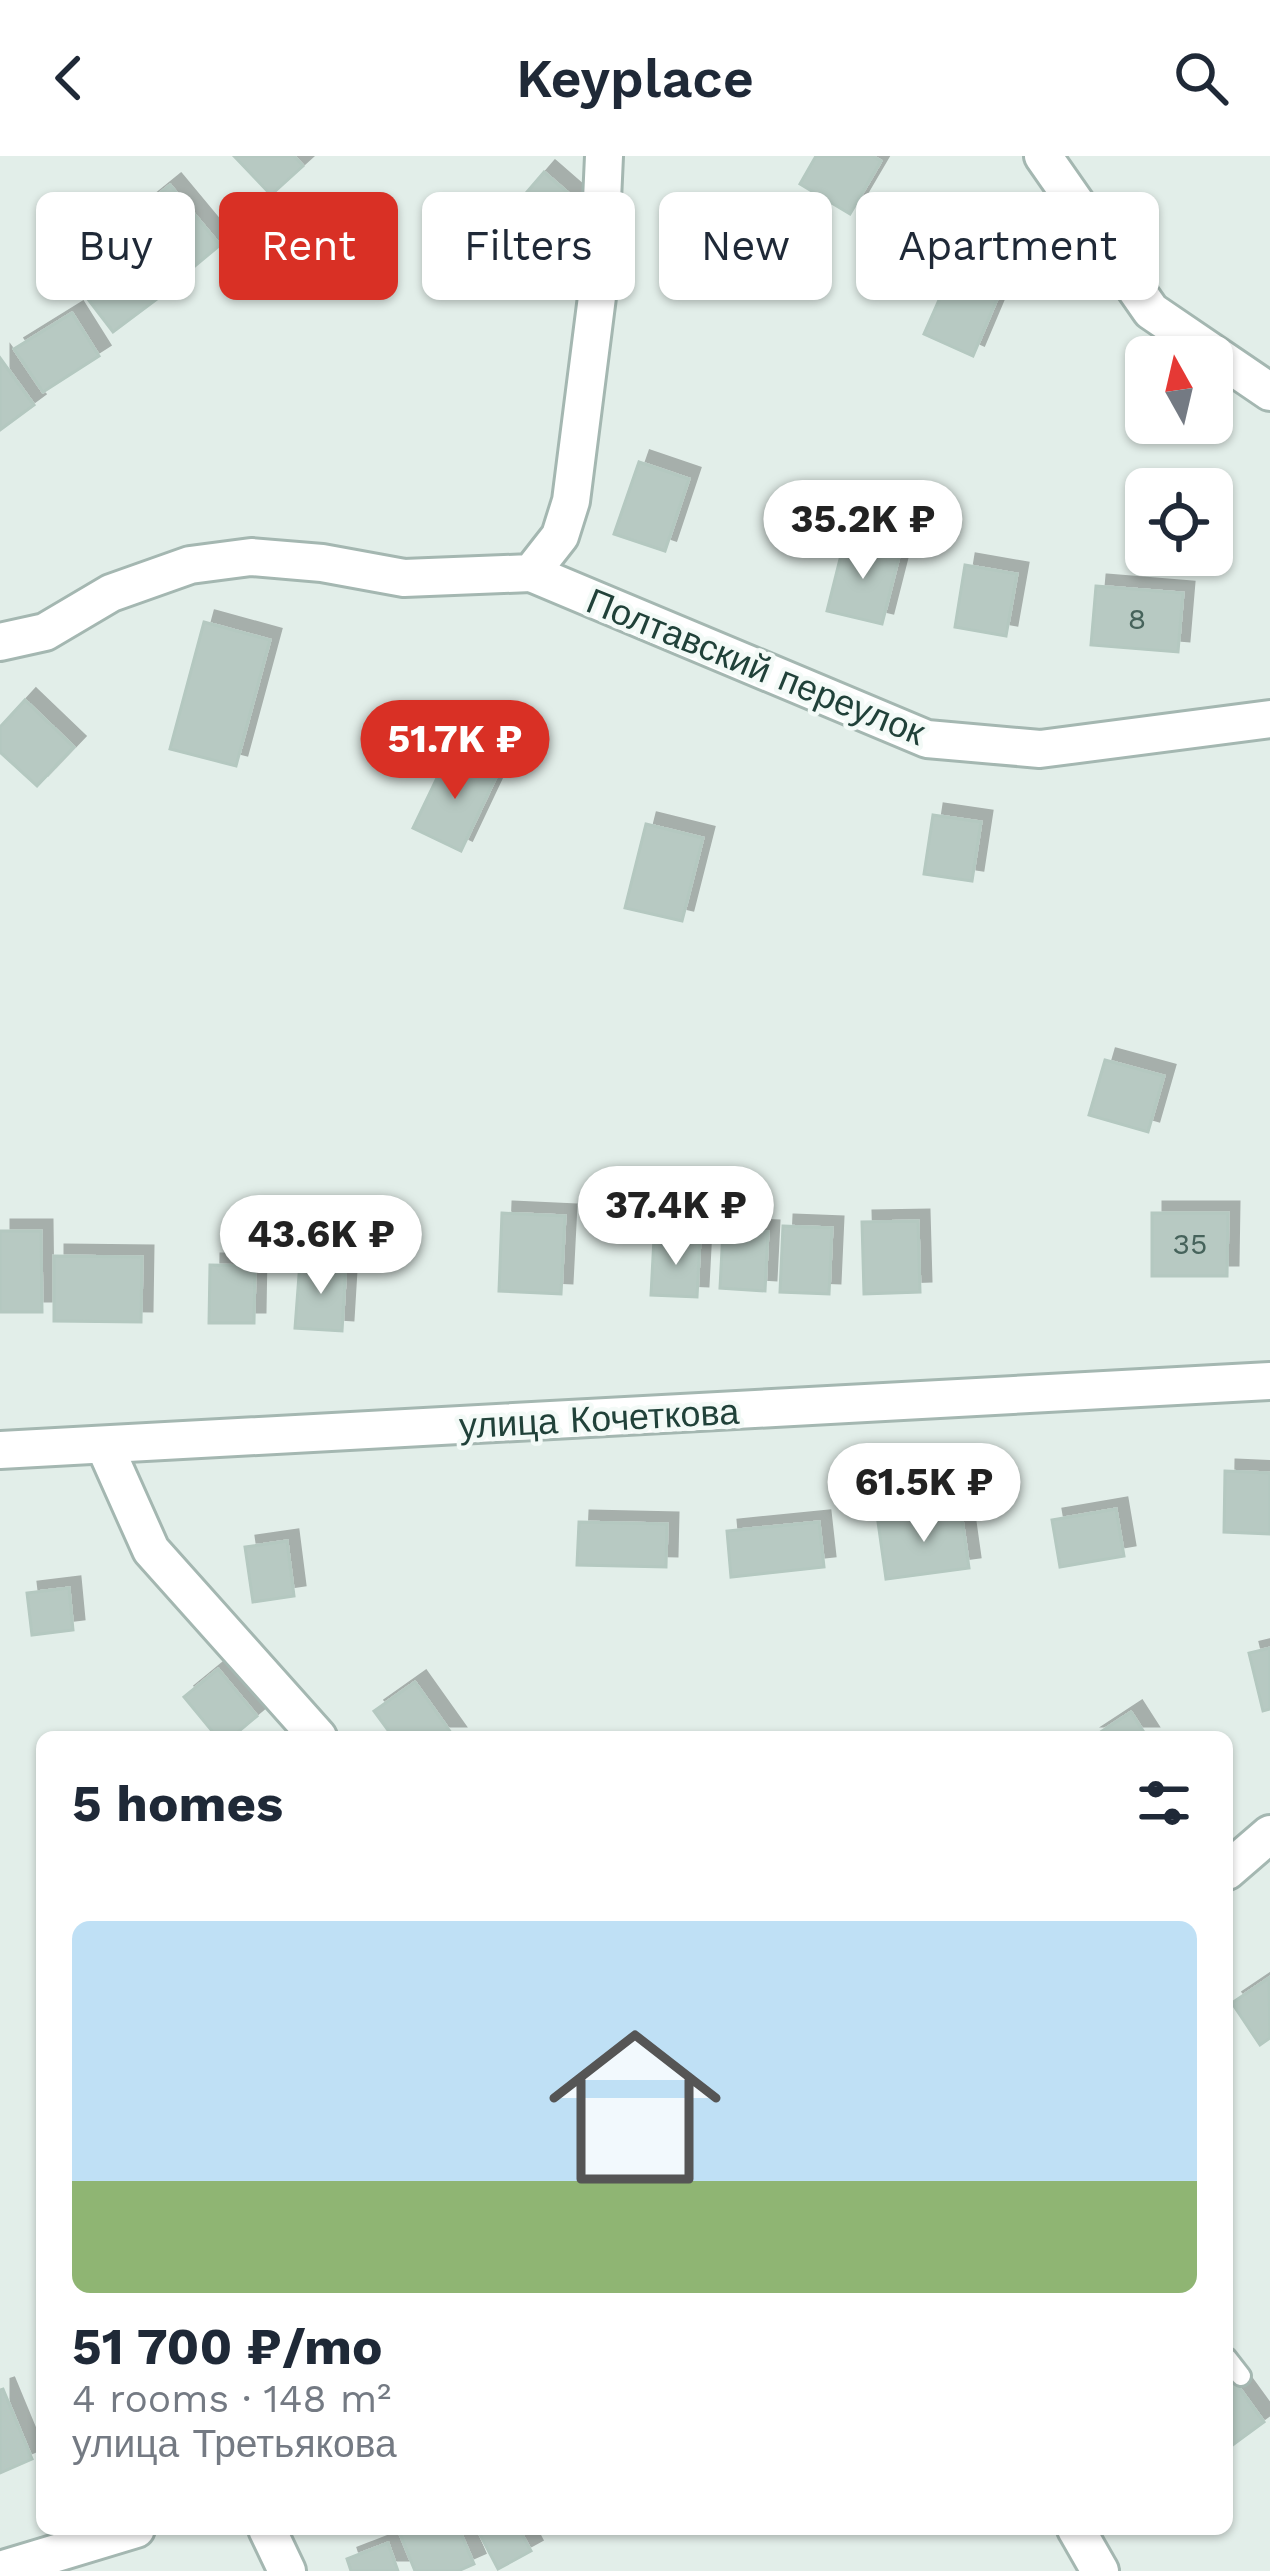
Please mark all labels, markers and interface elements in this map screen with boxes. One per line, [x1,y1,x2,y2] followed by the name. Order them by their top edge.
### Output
[36,45,102,111] icon: back
[1168,45,1234,111] icon: search
[516,47,754,110] text: Keyplace
[36,192,195,300] chip: Buy
[219,192,398,300] chip: Rent
[422,192,635,300] chip: Filters
[659,192,832,300] chip: New
[856,192,1159,300] chip: Apartment
[1125,336,1233,444] north arrow
[1125,336,1233,576] map controls
[1125,468,1233,576] button: locate
[752,480,974,582] pin: 35.2K ₽
[790,496,936,541] text: 35.2K ₽
[581,580,931,754] street label: Полтавский переулок
[1128,601,1146,636] house number: 8
[344,700,566,802] pin: 51.7K ₽
[388,716,522,761] text: 51.7K ₽
[565,1166,787,1268] pin: 37.4K ₽
[605,1182,747,1227] text: 37.4K ₽
[210,1195,432,1297] pin: 43.6K ₽
[247,1211,395,1256] text: 43.6K ₽
[1173,1226,1207,1261] house number: 35
[458,1391,741,1447] street label: улица Кочеткова
[813,1443,1035,1545] pin: 61.5K ₽
[855,1459,994,1504] text: 61.5K ₽
[1131,1770,1197,1836] icon: filters
[72,1774,283,1833] text: 5 homes
[527,1999,743,2215] icon: home
[72,2317,383,2376] text: 51 700 ₽/mo
[72,2376,391,2421] text: 4 rooms · 148 m²
[72,2421,397,2466] text: улица Третьякова

